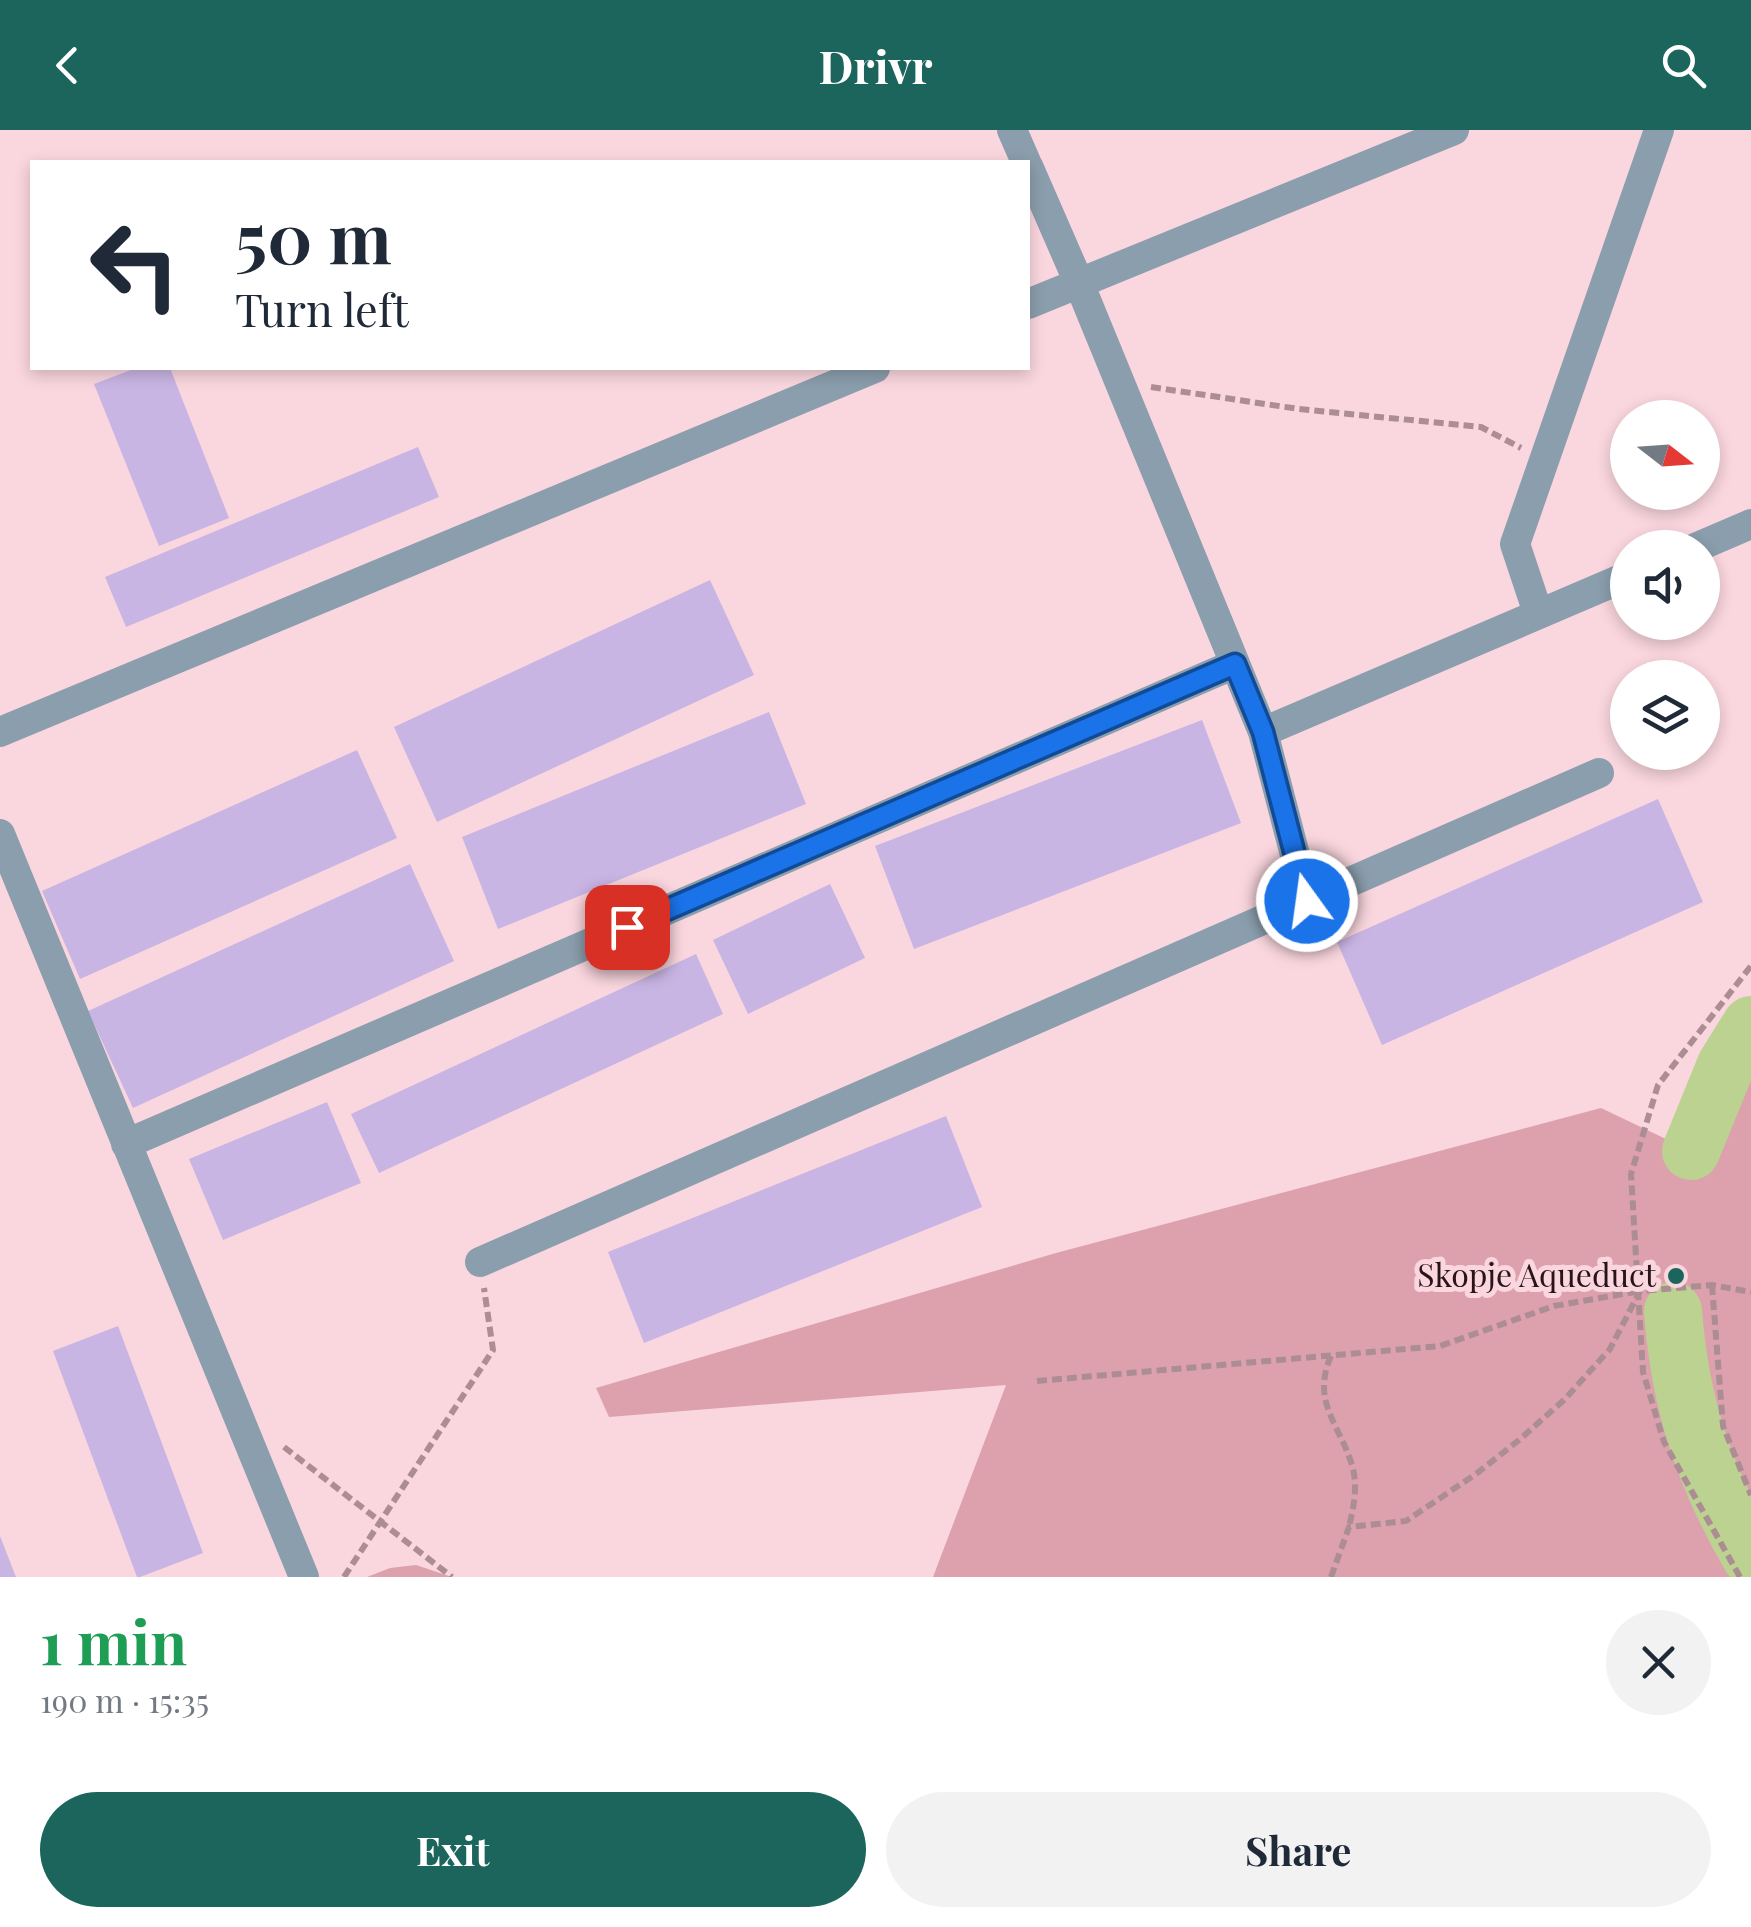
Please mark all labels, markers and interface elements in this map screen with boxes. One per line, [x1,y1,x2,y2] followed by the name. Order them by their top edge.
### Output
[819,35,932,95] text: Drivr
[40,38,95,93] icon: back
[1656,38,1711,93] icon: search
[235,188,392,282] text: 50 m
[70,200,200,330] icon: left
[235,278,409,338] text: Turn left
[1610,400,1720,510] north arrow
[1610,400,1720,770] map controls
[1610,530,1720,640] button: sound
[1610,660,1720,770] button: layers
[1255,849,1359,953] position arrow
[585,885,670,970] pin
[600,900,655,955] icon: arrive
[1417,1252,1657,1295] place label: Skopje Aqueduct
[1665,1265,1687,1287] marker: Skopje Aqueduct
[40,1600,187,1680] text: 1 min
[1606,1610,1711,1715] button: close
[40,1678,209,1721] text: 190 m · 15:35
[40,1792,866,1907] button: Exit
[886,1792,1711,1907] button: Share

